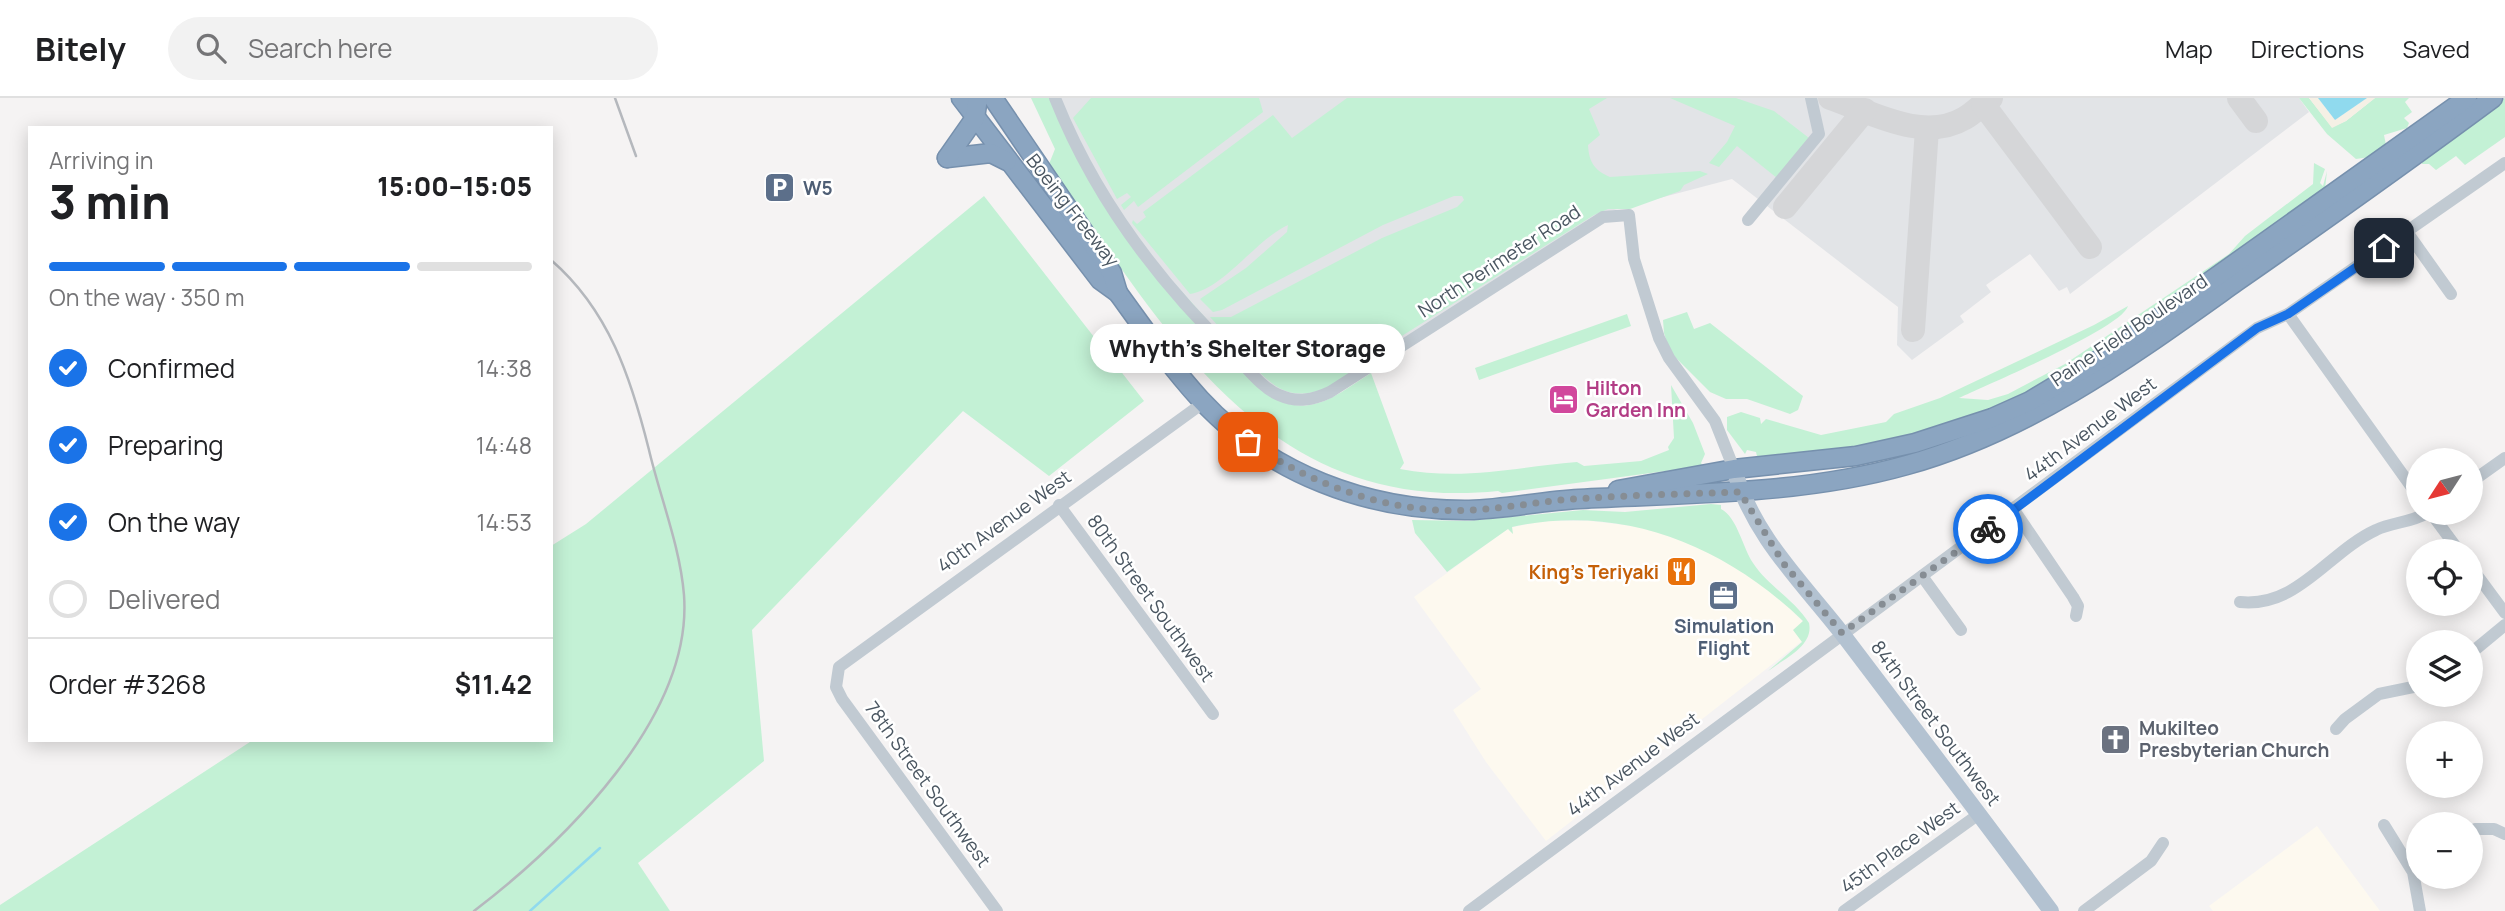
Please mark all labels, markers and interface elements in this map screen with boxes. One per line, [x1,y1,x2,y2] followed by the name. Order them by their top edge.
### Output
[168,17,658,80] search box
[35,26,126,71] text: Bitely
[192,29,230,67] icon: search
[248,30,393,66] text: Search here
[2165,32,2213,65] text: Map
[2251,32,2364,65] text: Directions
[2402,32,2470,65] text: Saved
[49,144,154,176] text: Arriving in
[1021,148,1125,272] street label: Boeing Freeway
[377,168,532,204] text: 15:00–15:05
[49,170,170,233] text: 3 min
[763,171,797,205] parking icon: W5
[803,175,833,201] place label: W5
[1413,199,1585,323] street label: North Perimeter Road
[2354,218,2414,278] pin
[2365,229,2403,267] icon: home
[2046,268,2212,392] street label: Paine Field Boulevard
[49,281,245,313] text: On the way · 350 m
[1090,323,1406,372] callout: Whyth's Shelter Storage
[1109,332,1386,364] text: Whyth's Shelter Storage
[49,349,87,387] icon: check
[108,350,235,386] text: Confirmed
[477,352,532,384] text: 14:38
[2018,371,2162,487] street label: 44th Avenue West
[1586,375,1686,423] place label: Hilton Garden Inn
[1546,382,1580,416] hotel icon: Hilton Garden Inn
[1218,412,1278,472] pin
[1229,423,1267,461] icon: bag
[49,426,87,464] icon: check
[108,427,224,463] text: Preparing
[476,429,532,461] text: 14:48
[2406,448,2483,525] north arrow
[2406,448,2483,889] map controls
[932,464,1076,578] street label: 40th Avenue West
[1953,494,2023,564] courier
[49,503,87,541] icon: check
[108,504,240,540] text: On the way
[477,506,532,538] text: 14:53
[1081,509,1221,687] street label: 80th Street Southwest
[1969,510,2007,548] icon: bike
[2406,539,2483,616] button: locate
[1665,555,1699,589] restaurant icon: King's Teriyaki
[1529,559,1659,585] place label: King's Teriyaki
[1707,578,1741,612] office icon: Simulation Flight
[108,581,220,617] text: Delivered
[1674,613,1774,661] place label: Simulation Flight
[2406,630,2483,707] button: layers
[1865,635,2007,811] street label: 84th Street Southwest
[49,666,206,702] text: Order #3268
[455,666,532,702] text: $11.42
[859,696,997,872] street label: 78th Street Southwest
[1561,706,1705,822] street label: 44th Avenue West
[2139,715,2329,763] place label: Mukilteo Presbyterian Church
[2406,721,2483,798] button: +
[2099,722,2133,756] church icon: Mukilteo Presbyterian Church
[1835,795,1965,899] street label: 45th Place West
[2406,812,2483,889] button: −

